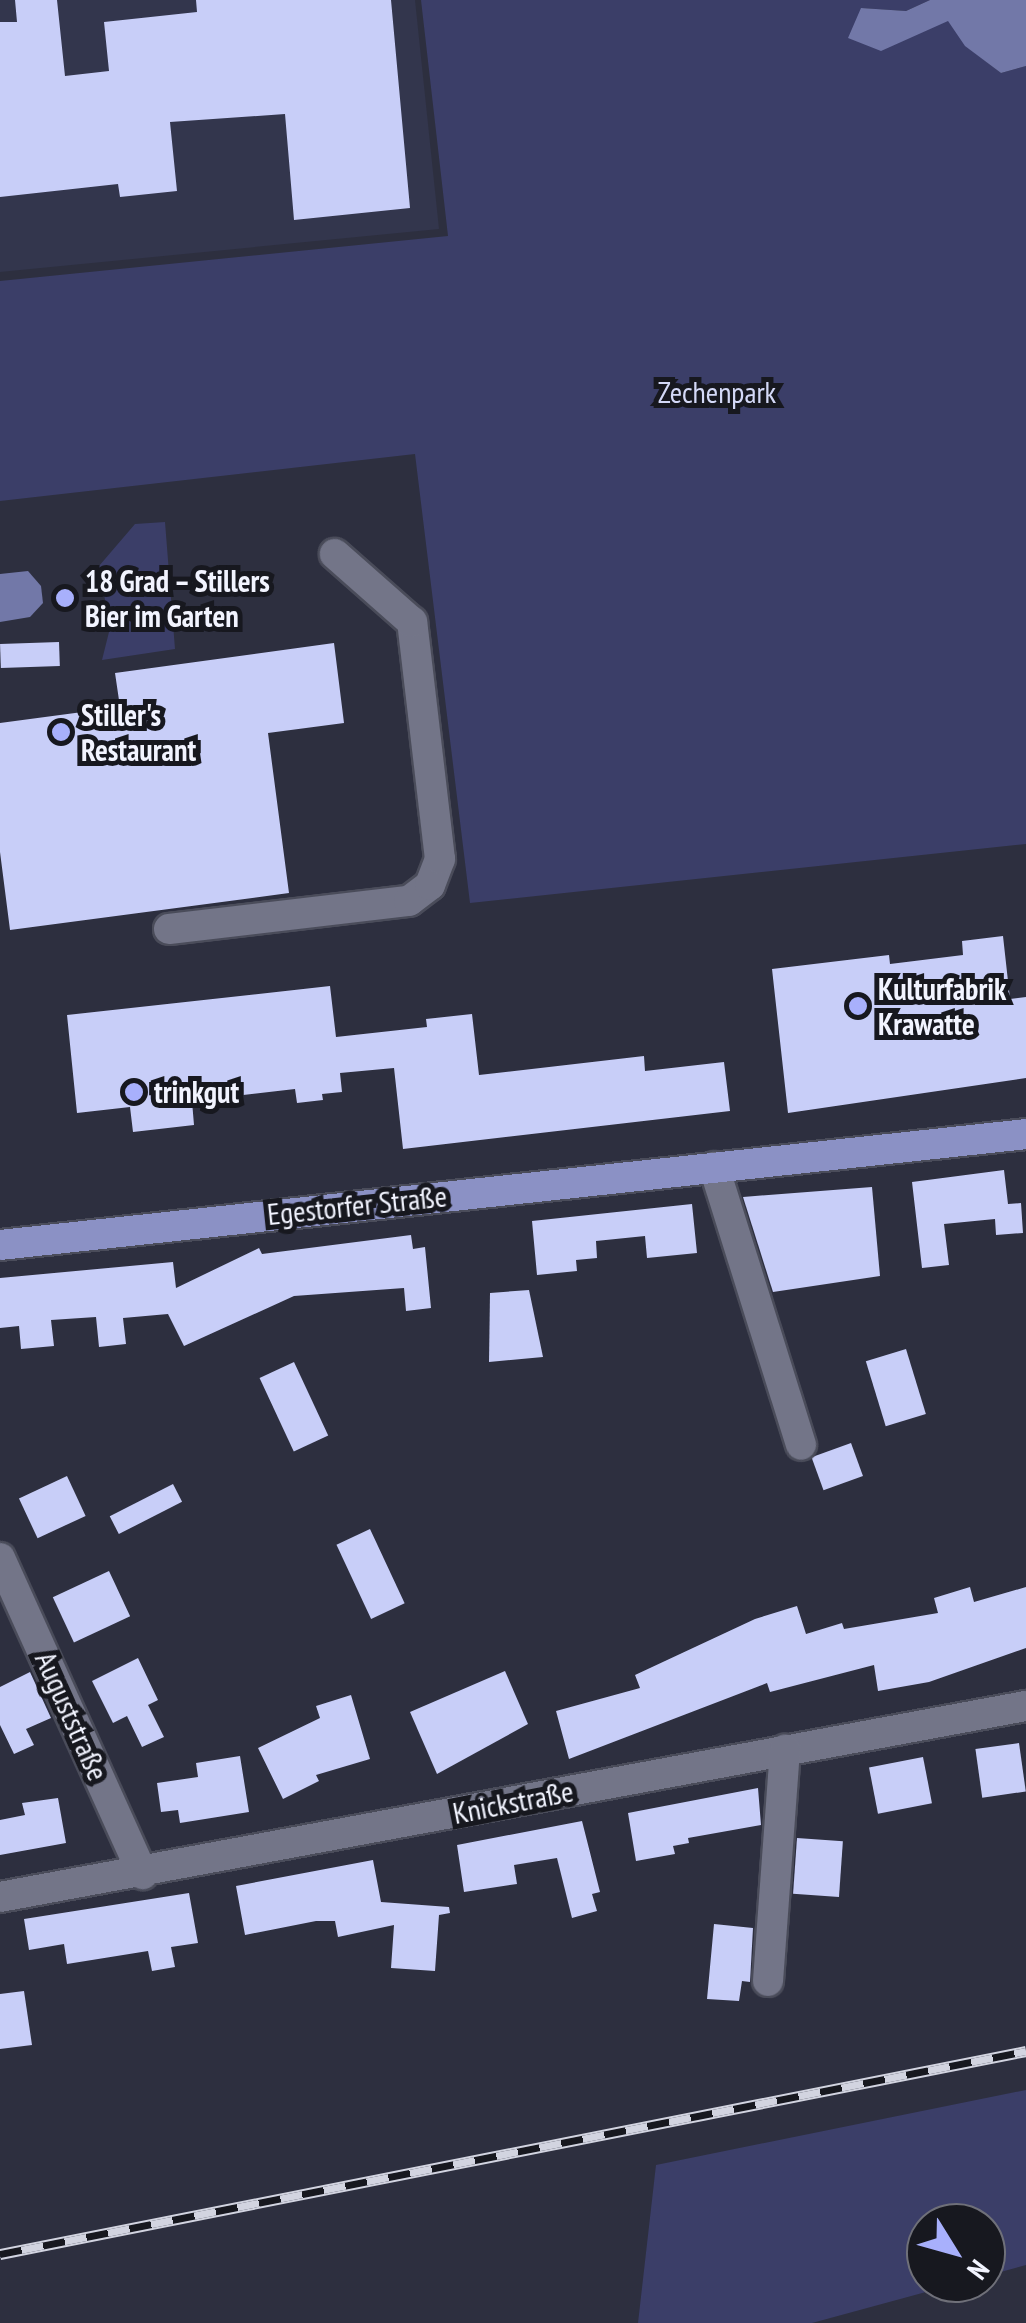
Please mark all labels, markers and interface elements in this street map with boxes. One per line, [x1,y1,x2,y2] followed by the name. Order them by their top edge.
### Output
[658,374,776,410] park label: Zechenpark
[85,563,273,634] place label: 18 Grad – Stillers Bier im Garten
[54,587,76,609] marker: 18 Grad – Stillers Bier im Garten
[81,697,196,768] place label: Stiller's Restaurant
[50,721,72,743] marker: Stiller's Restaurant
[878,971,1006,1042] place label: Kulturfabrik Krawatte
[847,995,869,1017] marker: Kulturfabrik Krawatte
[154,1074,239,1110] place label: trinkgut
[123,1081,145,1103] marker: trinkgut
[265,1178,449,1232] street label: Egestorfer Straße
[28,1646,116,1786] street label: Auguststraße
[450,1773,576,1831] street label: Knickstraße
[906,2203,1006,2303] north arrow
[959,2253,998,2287] text: N

